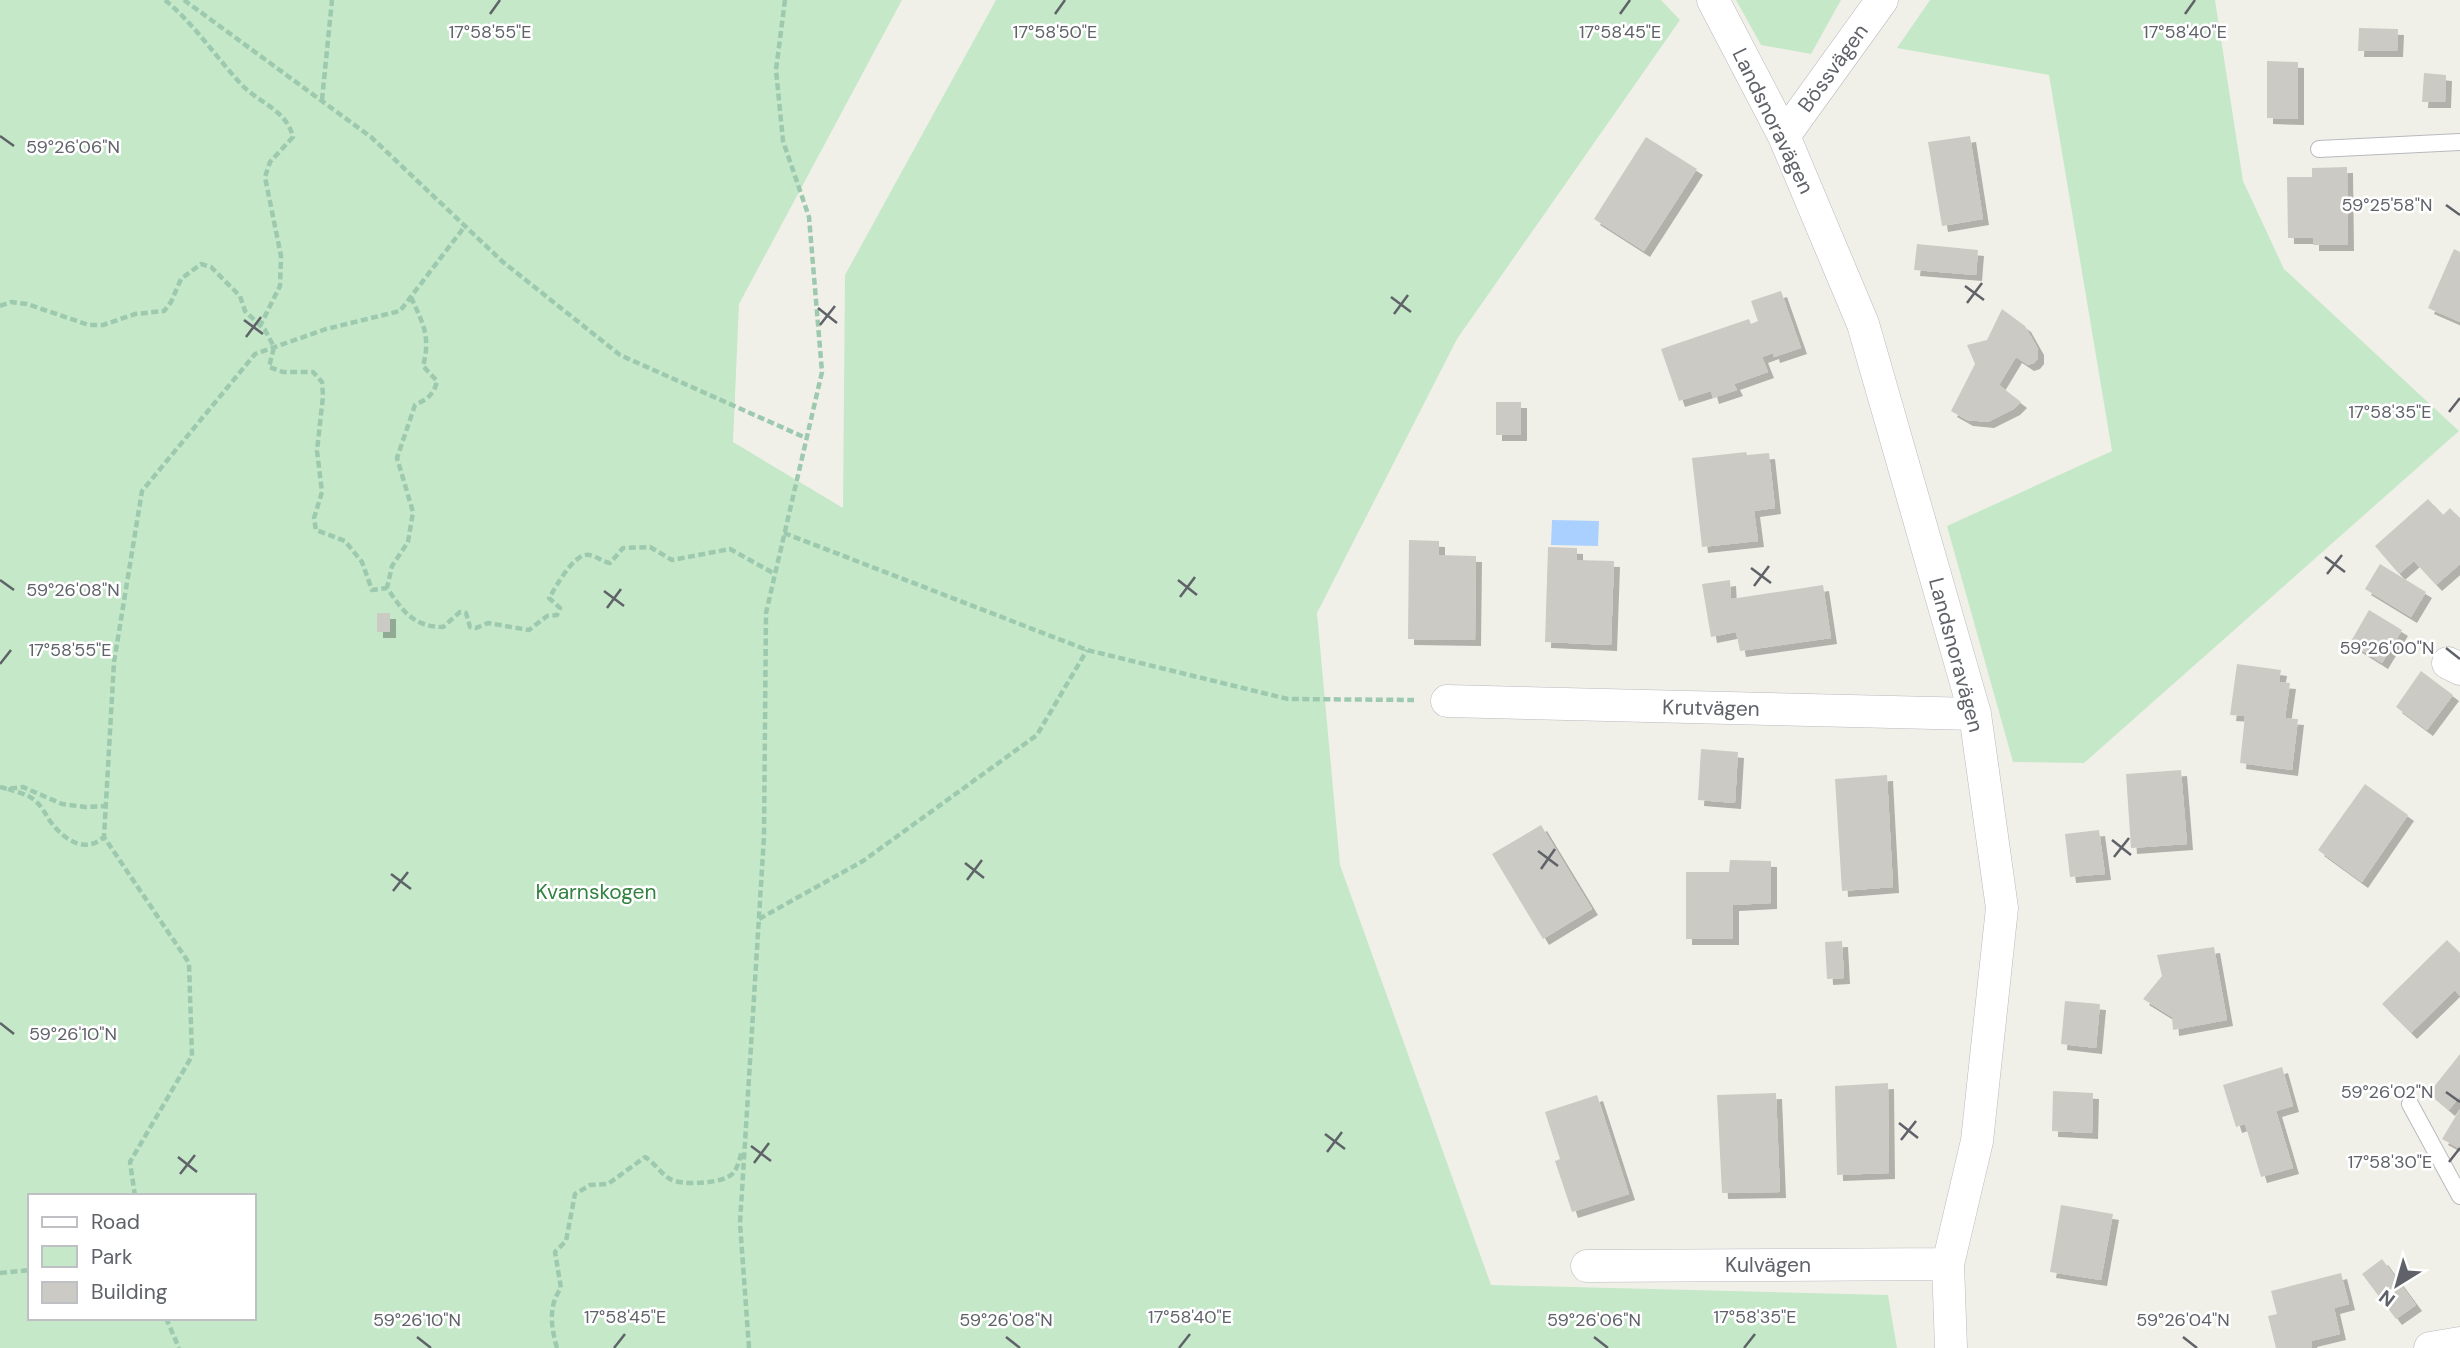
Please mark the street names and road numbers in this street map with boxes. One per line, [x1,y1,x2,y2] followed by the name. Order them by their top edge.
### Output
[1791,18,1875,118] street label: Bössvägen
[1726,43,1820,199] street label: Landsnoravägen
[1922,575,1990,735] street label: Landsnoravägen
[1662,693,1760,723] street label: Krutvägen
[1725,1251,1811,1279] street label: Kulvägen

